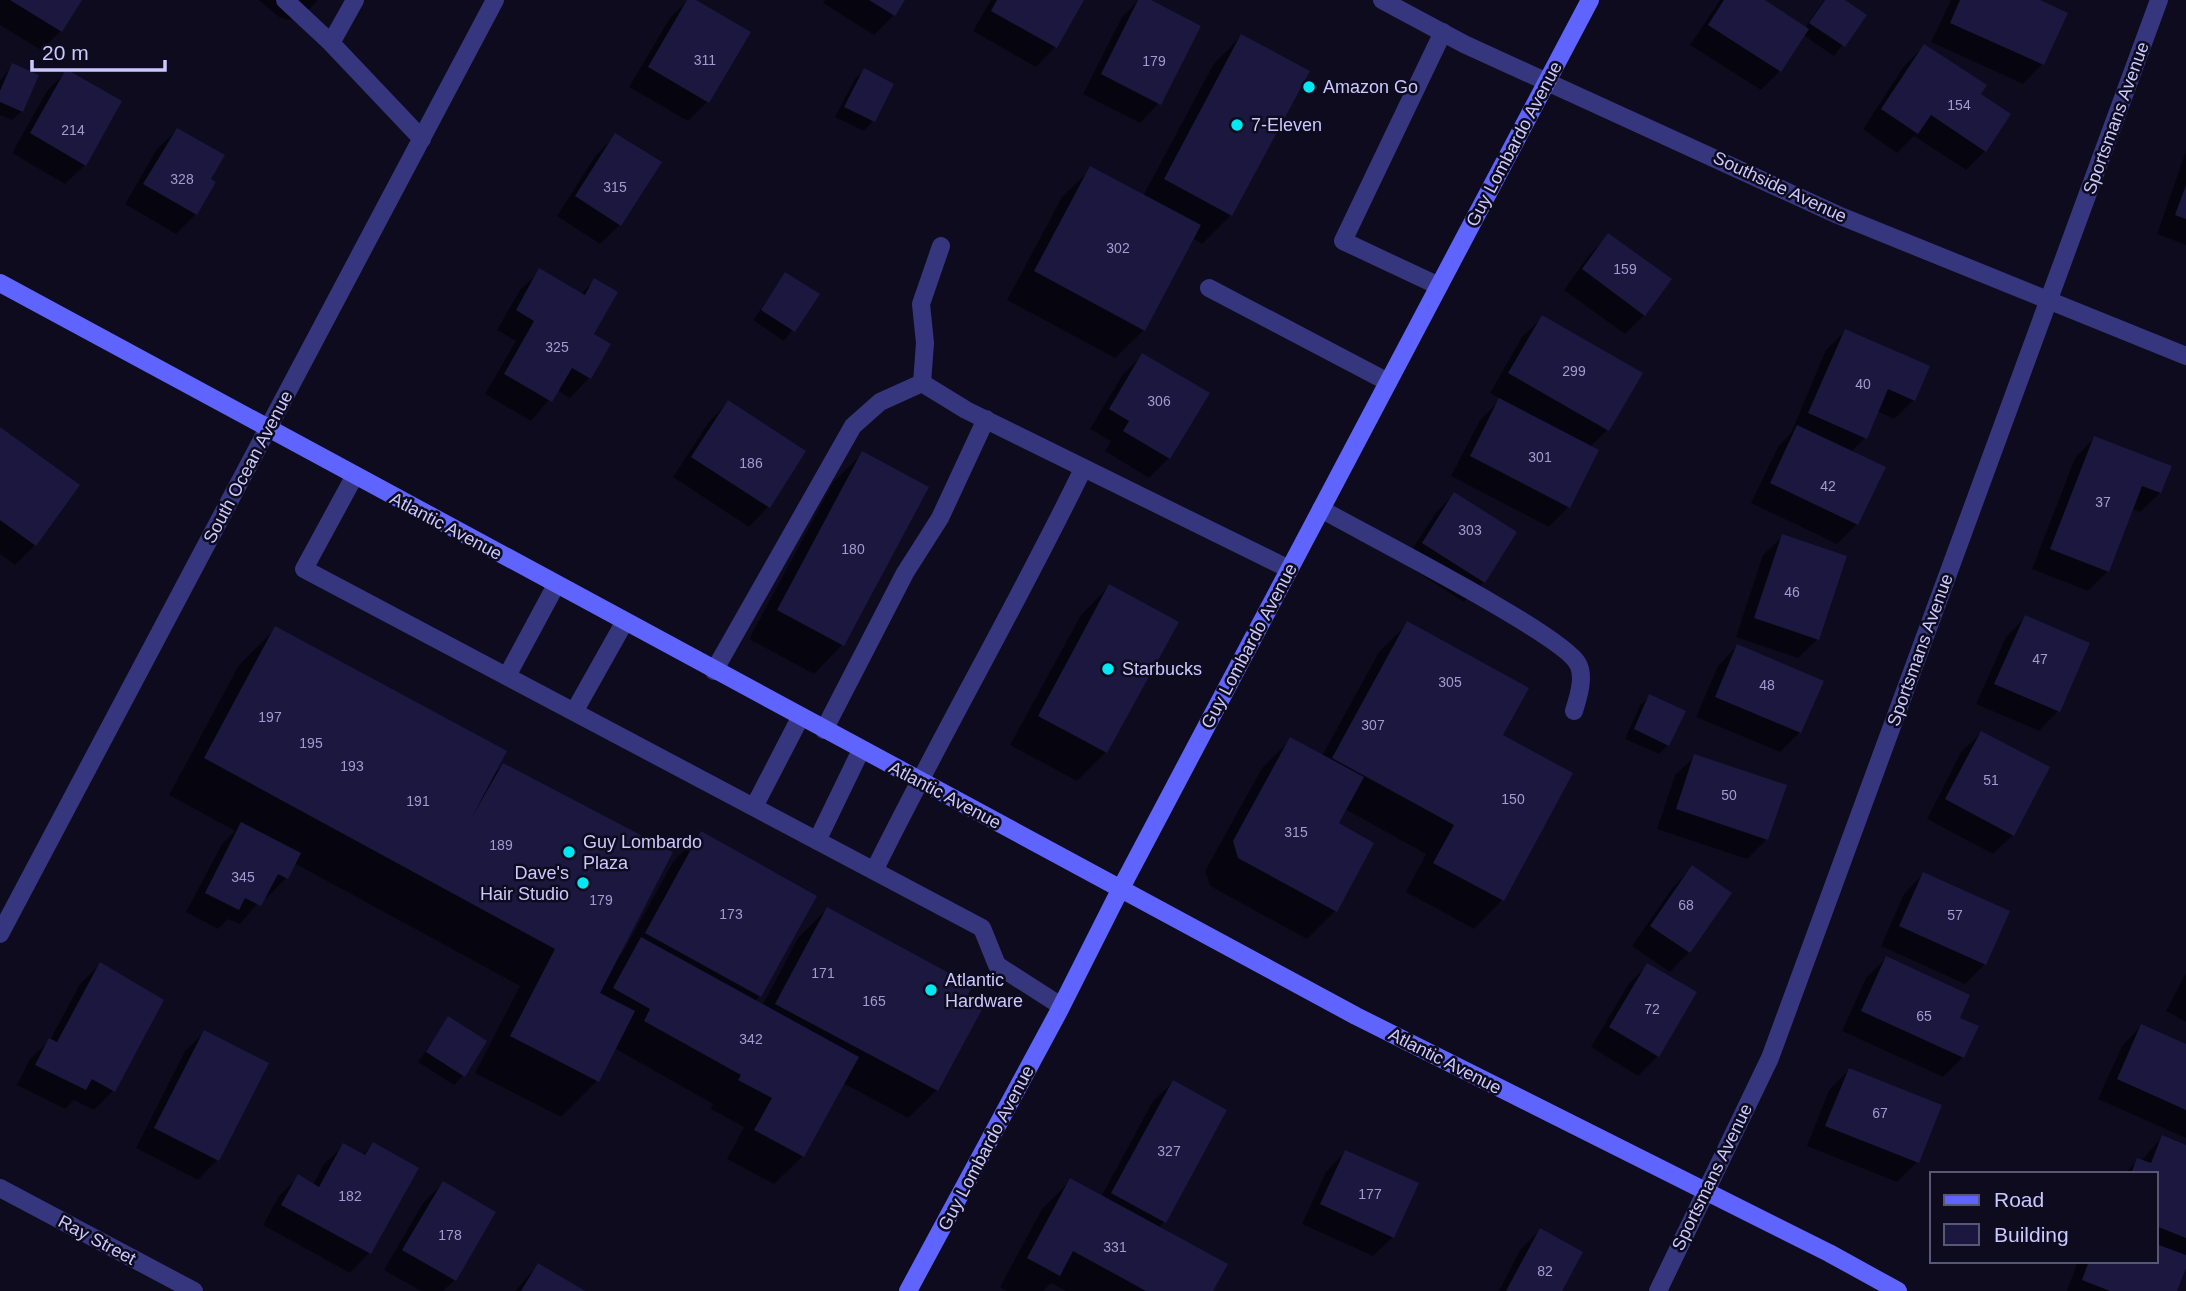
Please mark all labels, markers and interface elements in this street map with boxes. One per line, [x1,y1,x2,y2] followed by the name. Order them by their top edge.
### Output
[32,28,164,72] scale bar
[2079,39,2153,197] street label: Sportsmans Avenue
[42,41,89,64] text: 20 m
[694,52,716,68] house number: 311
[1142,53,1166,69] house number: 179
[1462,58,1566,230] street label: Guy Lombardo Avenue
[1323,77,1418,97] place label: Amazon Go
[1301,79,1317,95] marker: Amazon Go
[1947,97,1971,113] house number: 154
[1251,115,1322,135] place label: 7-Eleven
[1229,117,1245,133] marker: 7-Eleven
[61,122,85,138] house number: 214
[1710,147,1850,227] street label: Southside Avenue
[170,171,194,187] house number: 328
[603,179,627,195] house number: 315
[1106,240,1130,256] house number: 302
[1613,261,1637,277] house number: 159
[545,339,569,355] house number: 325
[1562,363,1586,379] house number: 299
[1855,376,1871,392] house number: 40
[199,387,297,547] street label: South Ocean Avenue
[1147,393,1171,409] house number: 306
[1528,449,1552,465] house number: 301
[739,455,763,471] house number: 186
[1820,478,1836,494] house number: 42
[387,488,505,564] street label: Atlantic Avenue
[2095,494,2111,510] house number: 37
[1458,522,1482,538] house number: 303
[841,541,865,557] house number: 180
[1197,560,1301,732] street label: Guy Lombardo Avenue
[1883,571,1957,729] street label: Sportsmans Avenue
[1784,584,1800,600] house number: 46
[2032,651,2048,667] house number: 47
[1122,659,1202,679] place label: Starbucks
[1100,661,1116,677] marker: Starbucks
[1438,674,1462,690] house number: 305
[1759,677,1775,693] house number: 48
[258,709,282,725] house number: 197
[1361,717,1385,733] house number: 307
[299,735,323,751] house number: 195
[886,757,1004,833] street label: Atlantic Avenue
[340,758,364,774] house number: 193
[1983,772,1999,788] house number: 51
[1721,787,1737,803] house number: 50
[1501,791,1525,807] house number: 150
[406,793,430,809] house number: 191
[1284,824,1308,840] house number: 315
[583,832,702,873] place label: Guy Lombardo Plaza
[489,837,513,853] house number: 189
[561,844,577,860] marker: Guy Lombardo Plaza
[480,863,569,904] place label: Dave's Hair Studio
[231,869,255,885] house number: 345
[575,875,591,891] marker: Dave's Hair Studio
[589,892,613,908] house number: 179
[1678,897,1694,913] house number: 68
[719,906,743,922] house number: 173
[1947,907,1963,923] house number: 57
[811,965,835,981] house number: 171
[945,970,1023,1011] place label: Atlantic Hardware
[923,982,939,998] marker: Atlantic Hardware
[862,993,886,1009] house number: 165
[1644,1001,1660,1017] house number: 72
[1916,1008,1932,1024] house number: 65
[1385,1024,1505,1098] street label: Atlantic Avenue
[739,1031,763,1047] house number: 342
[934,1062,1038,1234] street label: Guy Lombardo Avenue
[1668,1100,1756,1254] street label: Sportsmans Avenue
[1872,1105,1888,1121] house number: 67
[1157,1143,1181,1159] house number: 327
[1930,1172,2158,1263] legend
[1358,1186,1382,1202] house number: 177
[338,1188,362,1204] house number: 182
[1994,1188,2044,1211] text: Road
[55,1211,139,1269] street label: Ray Street
[1994,1223,2069,1246] text: Building
[438,1227,462,1243] house number: 178
[1103,1239,1127,1255] house number: 331
[1537,1263,1553,1279] house number: 82

